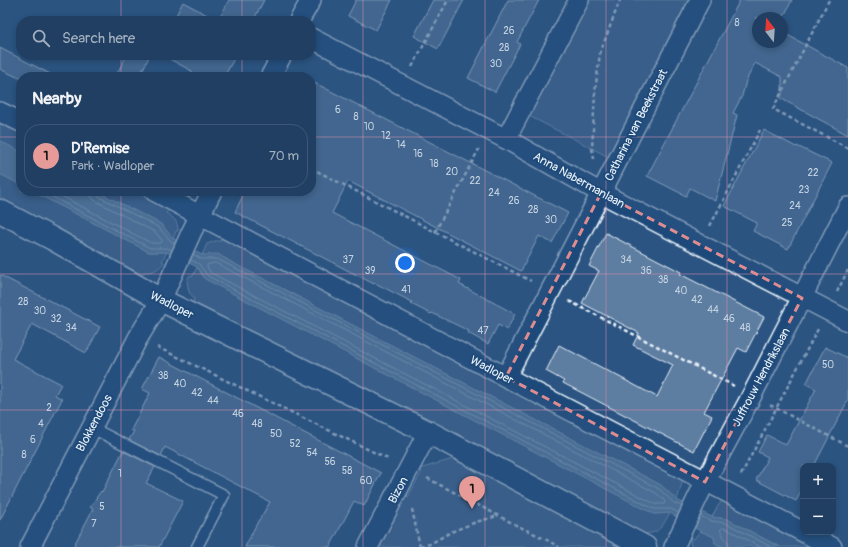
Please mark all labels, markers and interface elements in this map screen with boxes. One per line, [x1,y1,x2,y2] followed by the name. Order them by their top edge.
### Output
[752,12,788,48] north arrow
[16,16,316,60] search box
[734,17,740,29] house number: 8
[503,25,515,37] house number: 26
[30,27,52,49] icon: search
[62,29,135,48] text: Search here
[499,42,509,54] house number: 28
[490,58,502,70] house number: 30
[602,67,671,184] street label: Catharina van Beekstraat
[32,88,81,109] text: Nearby
[335,104,341,116] house number: 6
[353,111,359,123] house number: 8
[364,121,375,133] house number: 10
[381,130,391,142] house number: 12
[71,139,129,158] text: D'Remise
[396,139,406,151] house number: 14
[43,148,49,164] text: 1
[269,148,299,164] text: 70 m
[413,148,423,160] house number: 16
[530,149,627,212] street label: Anna Nabermanlaan
[71,158,155,174] text: Park · Wadloper
[430,158,438,170] house number: 18
[446,166,458,178] house number: 20
[807,167,819,179] house number: 22
[469,175,481,187] house number: 22
[799,184,810,196] house number: 23
[488,187,500,199] house number: 24
[508,195,520,207] house number: 26
[789,200,801,212] house number: 24
[528,204,538,216] house number: 28
[545,214,557,226] house number: 30
[781,217,793,229] house number: 25
[395,253,415,273] your location
[343,254,354,266] house number: 37
[620,254,632,266] house number: 34
[365,265,375,277] house number: 39
[640,265,652,277] house number: 36
[658,274,668,286] house number: 38
[401,284,411,296] house number: 41
[675,285,687,297] house number: 40
[147,288,197,323] street label: Wadloper
[691,294,703,306] house number: 42
[18,296,28,308] house number: 28
[707,304,719,316] house number: 44
[34,305,46,317] house number: 30
[50,313,62,325] house number: 32
[723,313,735,325] house number: 46
[65,322,77,334] house number: 34
[740,322,750,334] house number: 48
[477,325,489,337] house number: 47
[729,325,794,429] street label: Juffrouw Hendrikslaan
[467,353,517,388] street label: Wadloper
[822,359,834,371] house number: 50
[158,370,168,382] house number: 38
[174,378,186,390] house number: 40
[191,387,203,399] house number: 42
[73,392,116,454] street label: Blokkendoos
[207,395,219,407] house number: 44
[46,402,52,414] house number: 2
[232,408,244,420] house number: 46
[38,418,44,430] house number: 4
[252,418,262,430] house number: 48
[270,428,282,440] house number: 50
[30,434,36,446] house number: 6
[289,438,301,450] house number: 52
[306,447,318,459] house number: 54
[21,449,27,461] house number: 8
[324,456,336,468] house number: 56
[800,463,836,535] map controls
[800,463,836,499] button: +
[342,465,352,477] house number: 58
[118,468,122,480] house number: 1
[385,474,412,506] street label: Bizon
[360,475,372,487] house number: 60
[459,476,485,509] pin: 1
[800,499,836,535] button: −
[99,501,105,513] house number: 5
[91,518,97,530] house number: 7

